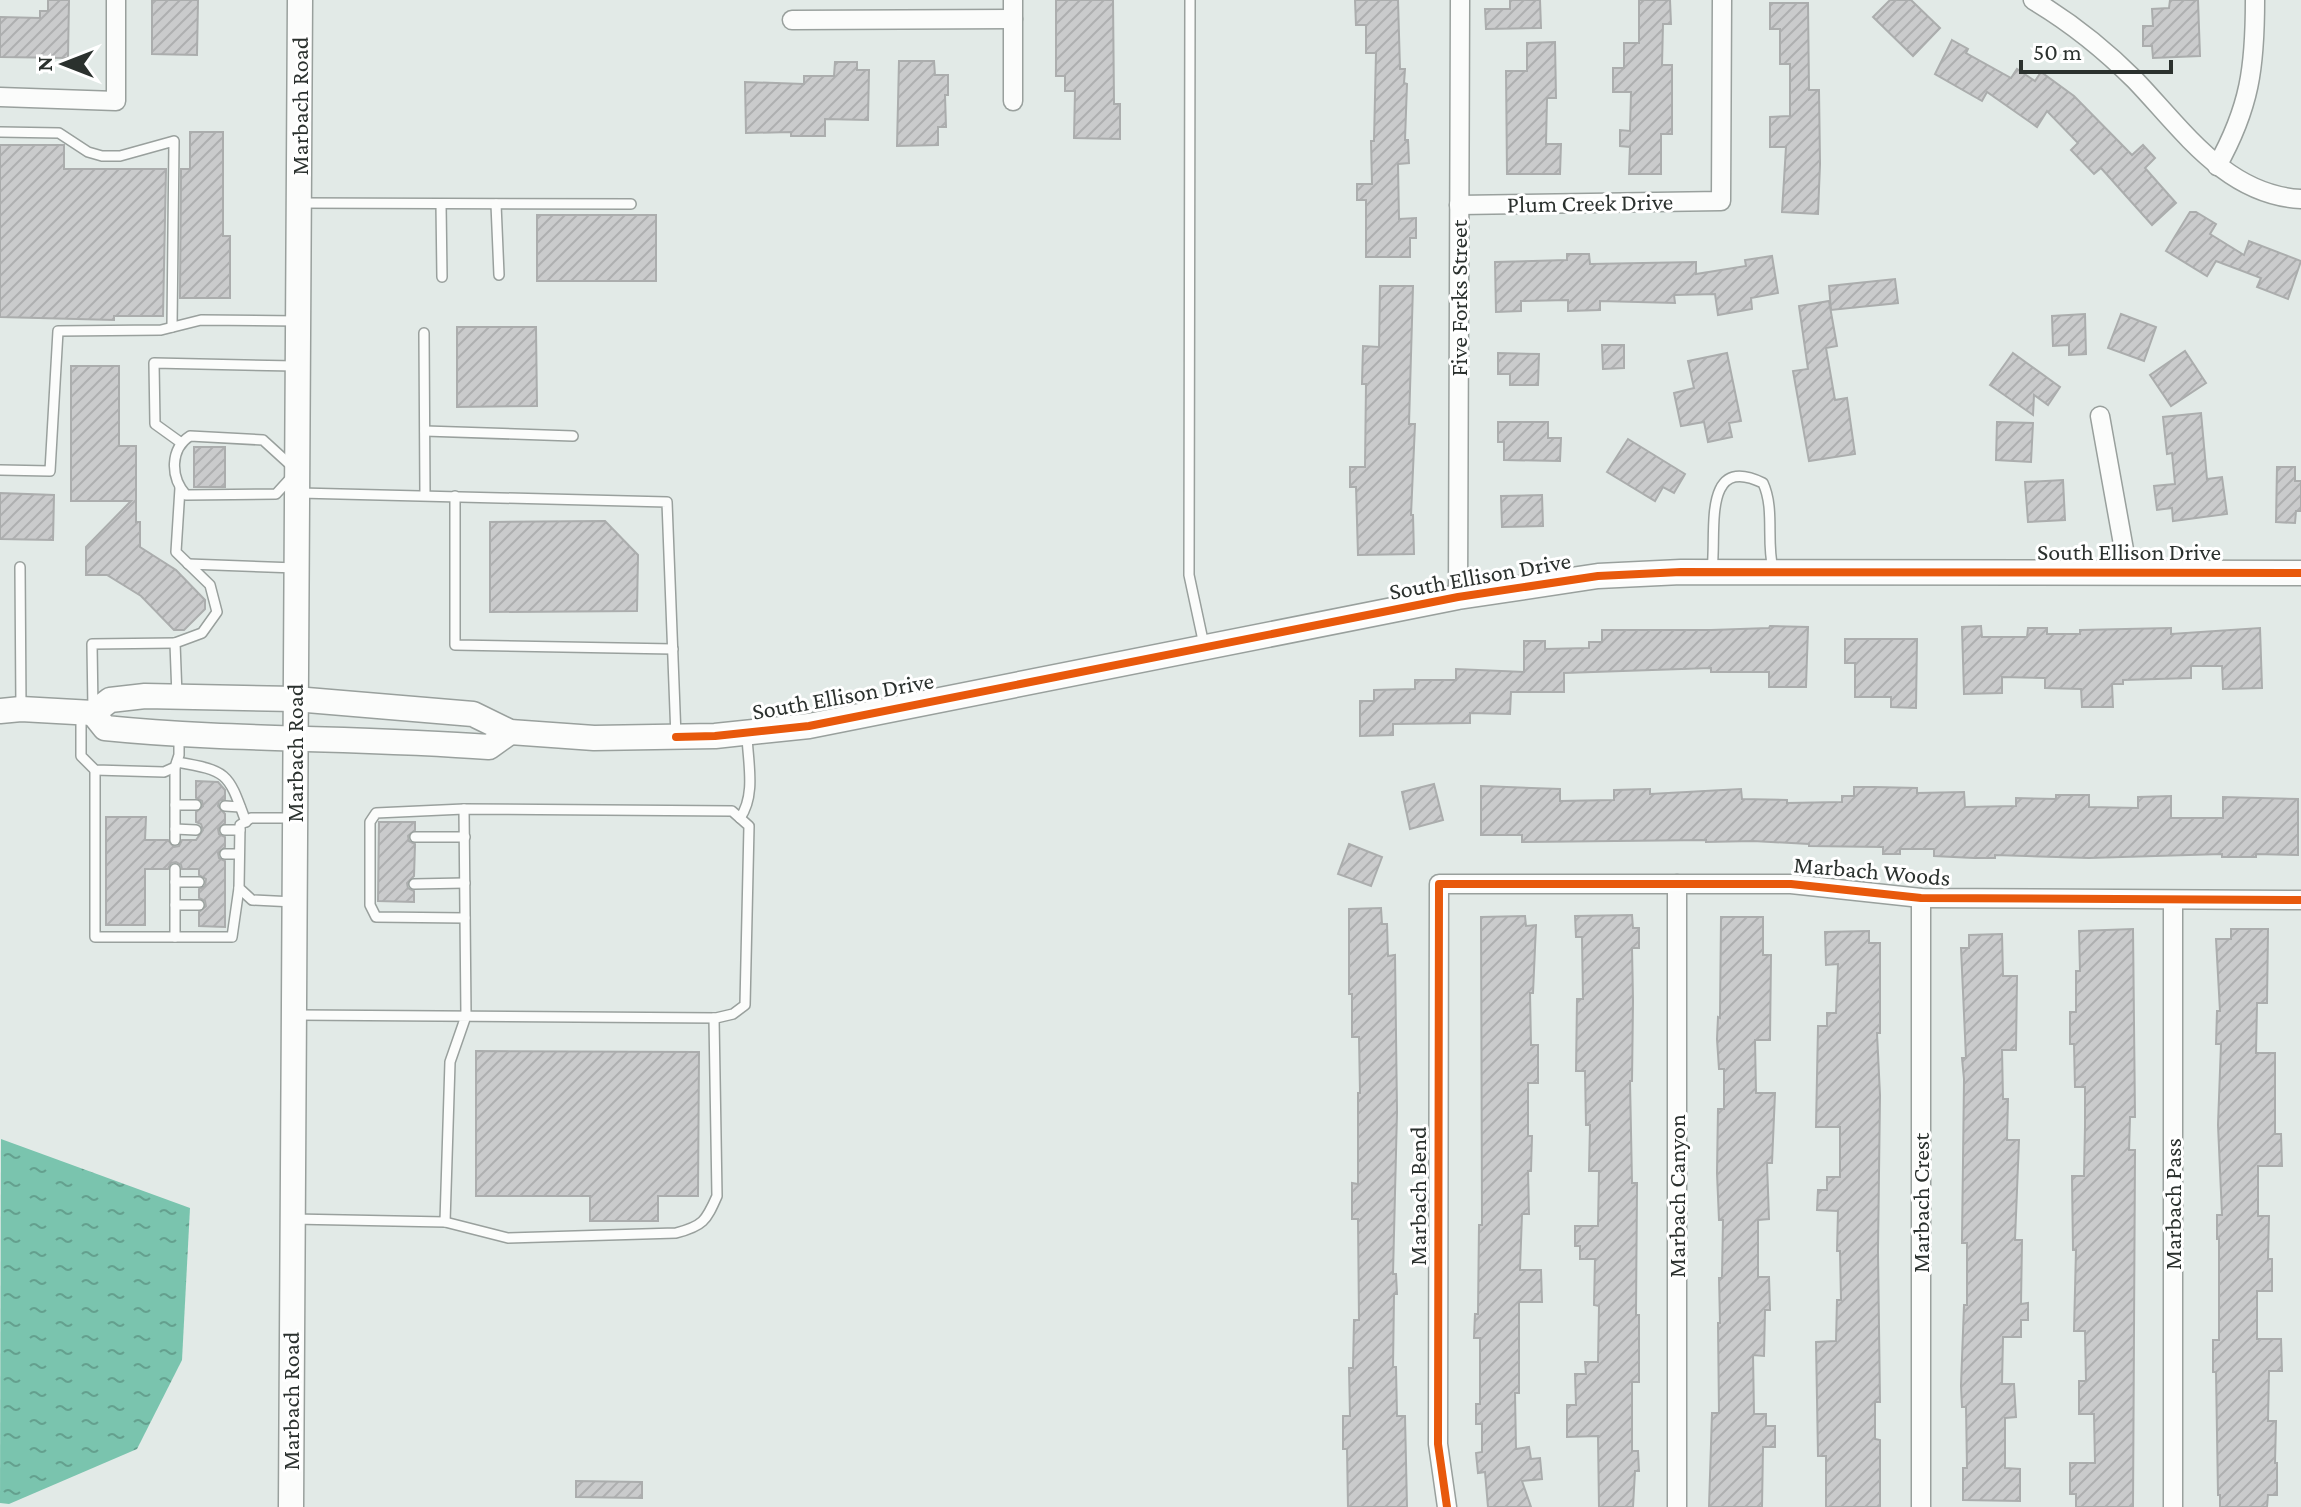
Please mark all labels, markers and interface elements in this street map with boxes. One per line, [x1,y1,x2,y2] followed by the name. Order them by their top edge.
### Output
[24,24,104,104] north arrow
[2021,24,2171,74] scale bar
[286,36,313,175] street label: Marbach Road
[2033,38,2082,65] text: 50 m
[32,57,57,72] text: N
[1507,188,1673,217] street label: Plum Creek Drive
[1445,218,1472,376] street label: Five Forks Street
[2037,538,2221,565] street label: South Ellison Drive
[1387,546,1573,605] street label: South Ellison Drive
[750,666,936,725] street label: South Ellison Drive
[281,683,308,822] street label: Marbach Road
[1793,850,1951,891] street label: Marbach Woods
[1663,1114,1690,1278] street label: Marbach Canyon
[1404,1126,1431,1266] street label: Marbach Bend
[1907,1132,1934,1273] street label: Marbach Crest
[2159,1138,2186,1270] street label: Marbach Pass
[277,1331,304,1470] street label: Marbach Road

